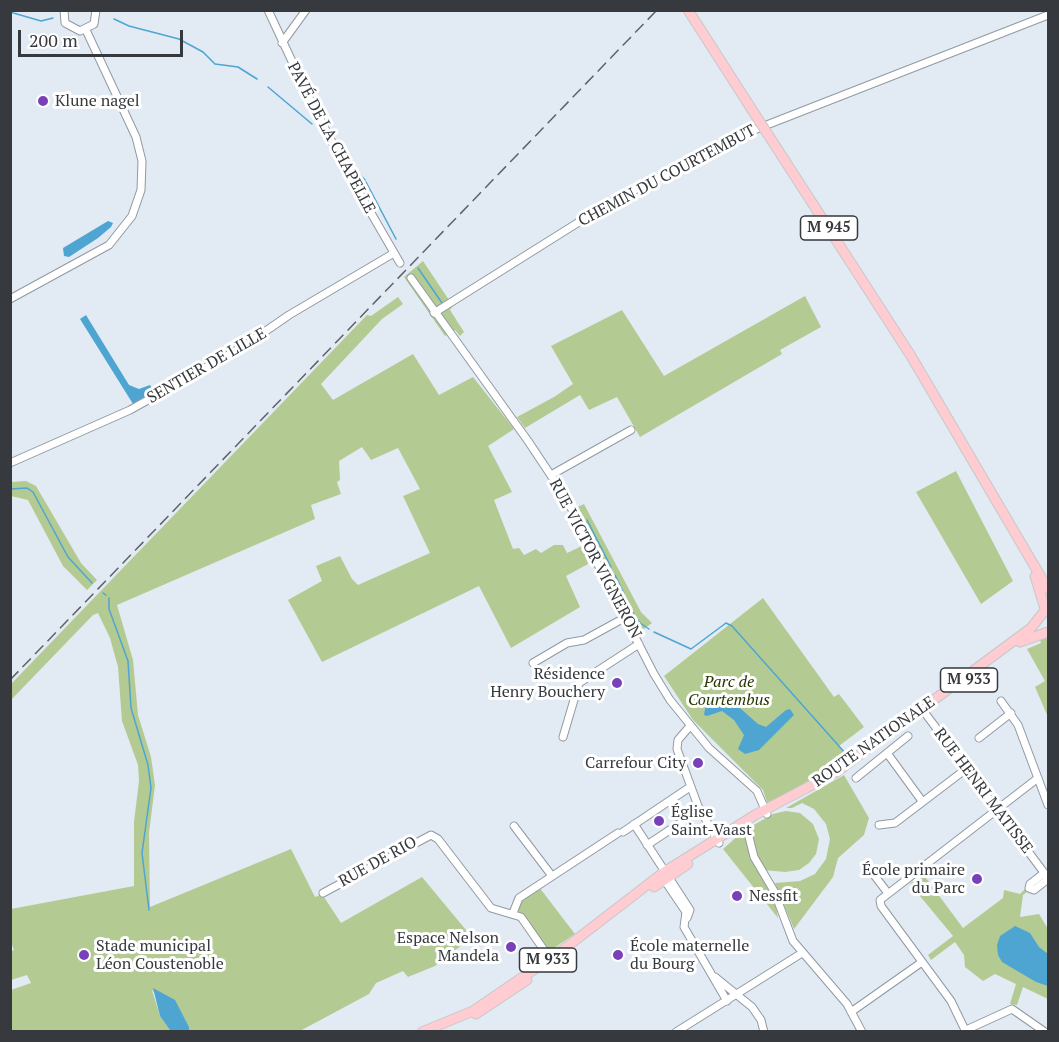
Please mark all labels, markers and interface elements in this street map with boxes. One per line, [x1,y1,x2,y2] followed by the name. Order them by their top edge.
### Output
[21,18,186,56] scale bar
[29,28,78,52] text: 200 m
[283,59,379,217] street label: PAVÉ DE LA CHAPELLE
[55,91,140,111] place label: Klune nagel
[36,94,50,108] marker: Klune nagel
[575,121,759,231] street label: CHEMIN DU COURTEMBUT
[800,216,858,240] road number: M 945
[144,324,270,408] street label: SENTIER DE LILLE
[545,476,645,642] street label: RUE VICTOR VIGNERON
[490,664,605,702] place label: Résidence Henry Bouchery
[940,668,998,692] road number: M 933
[688,672,770,710] park label: Parc de Courtembus
[610,676,624,690] marker: Résidence Henry Bouchery
[809,693,939,791] street label: ROUTE NATIONALE
[930,725,1036,857] street label: RUE HENRI MATISSE
[585,753,686,773] place label: Carrefour City
[691,756,705,770] marker: Carrefour City
[671,802,752,840] place label: Église Saint-Vaast
[652,814,666,828] marker: Église Saint-Vaast
[336,833,420,891] street label: RUE DE RIO
[862,860,965,898] place label: École primaire du Parc
[970,872,984,886] marker: École primaire du Parc
[749,886,798,906] place label: Nessfit
[730,889,744,903] marker: Nessfit
[397,928,499,966] place label: Espace Nelson Mandela
[96,936,224,974] place label: Stade municipal Léon Coustenoble
[630,936,749,974] place label: École maternelle du Bourg
[504,940,518,954] marker: Espace Nelson Mandela
[77,948,91,962] marker: Stade municipal Léon Coustenoble
[520,948,576,972] road number: M 933
[611,948,625,962] marker: École maternelle du Bourg

